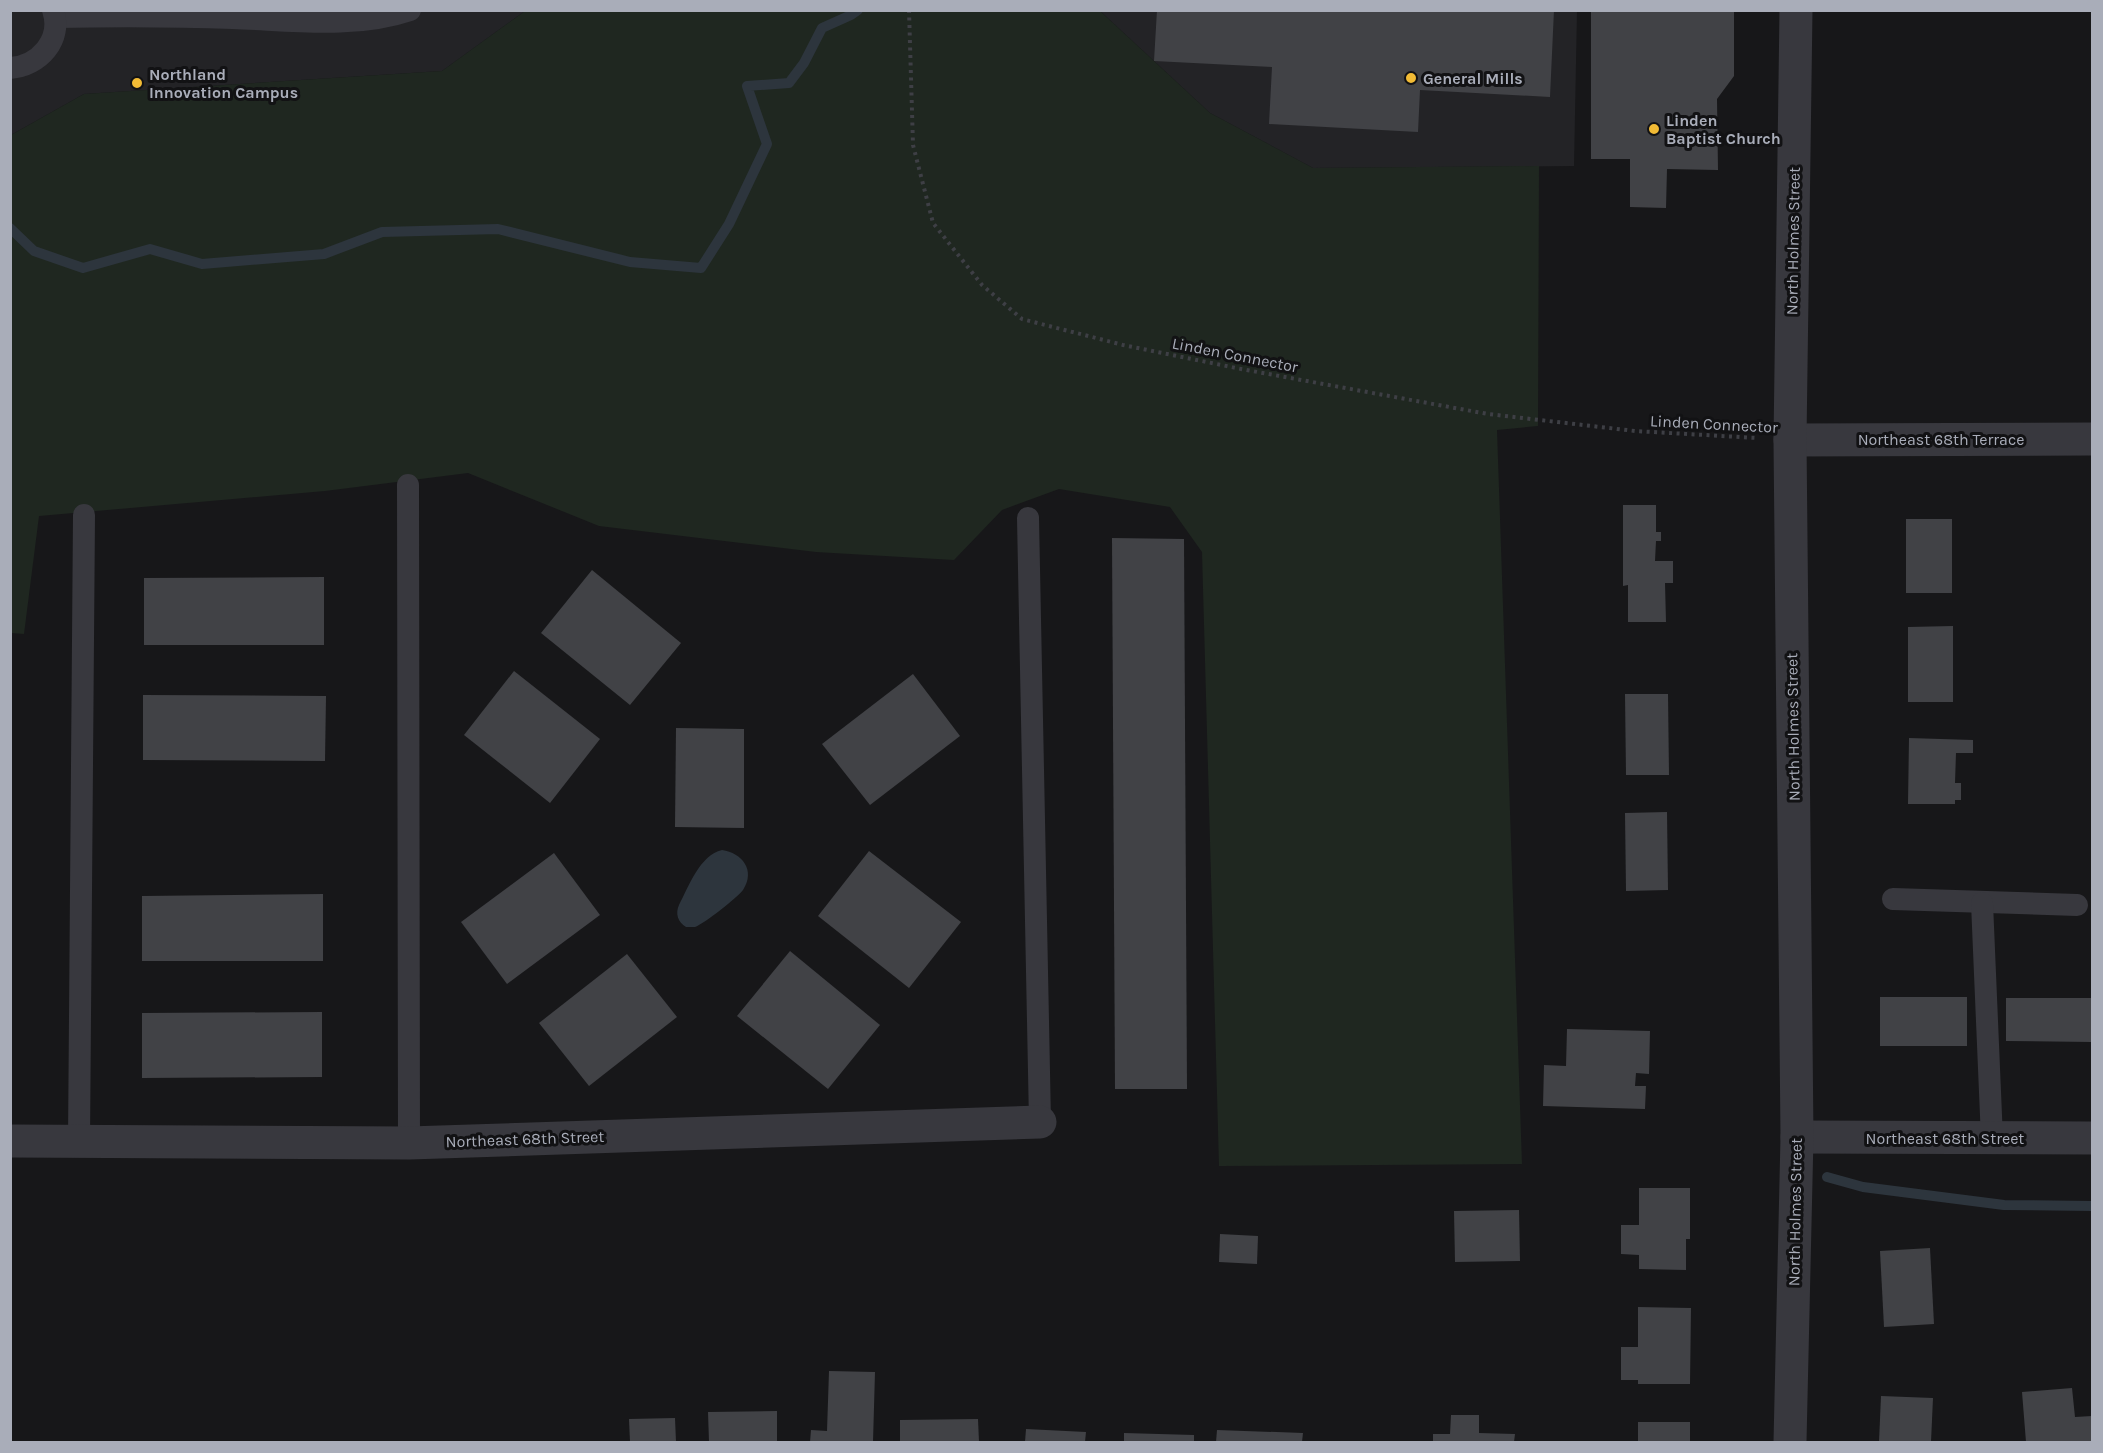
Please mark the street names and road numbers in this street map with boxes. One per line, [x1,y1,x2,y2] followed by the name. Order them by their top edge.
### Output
[1782,167,1804,315] street label: North Holmes Street
[1170,333,1300,377] street label: Linden Connector
[1650,411,1779,437] street label: Linden Connector
[1858,430,2024,449] street label: Northeast 68th Terrace
[1782,653,1804,801] street label: North Holmes Street
[445,1127,605,1151] street label: Northeast 68th Street
[1866,1129,2024,1148] street label: Northeast 68th Street
[1784,1138,1806,1286] street label: North Holmes Street

